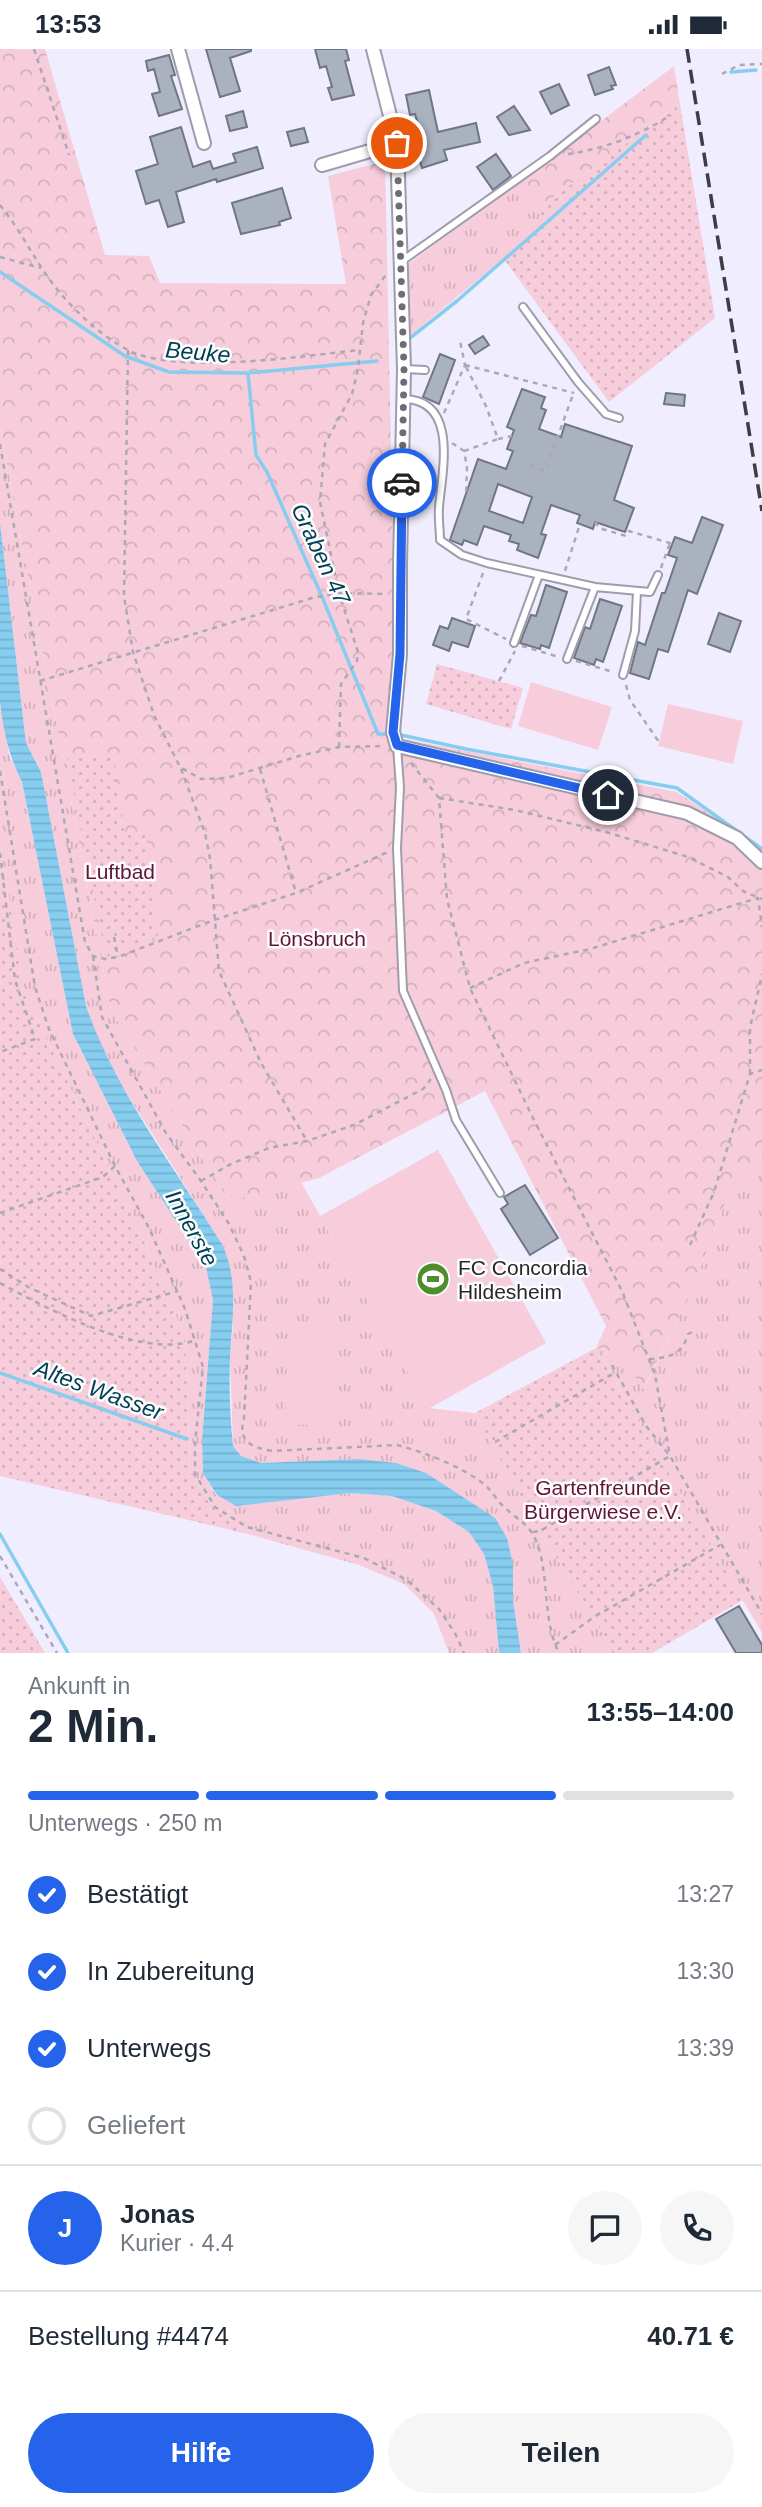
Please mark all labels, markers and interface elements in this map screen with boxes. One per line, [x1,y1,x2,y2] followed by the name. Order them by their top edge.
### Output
[35,9,102,39] text: 13:53
[367,113,427,173] pin
[378,124,416,162] icon: bag
[164,336,232,368] water label: Beuke
[367,448,437,518] courier
[383,464,421,502] icon: car
[286,499,356,610] water label: Graben 47
[578,765,638,825] pin
[589,776,627,814] icon: home
[85,860,155,883] park label: Luftbad
[268,927,366,950] park label: Lönsbruch
[160,1185,224,1271] water label: Innerste
[458,1256,588,1303] place label: FC Concordia Hildesheim
[414,1260,452,1298] sports icon: FC Concordia Hildesheim
[29,1354,168,1426] water label: Altes Wasser
[524,1476,682,1523] park label: Gartenfreunde Bürgerwiese e.V.
[28,1673,130,1699] text: Ankunft in
[587,1697,734,1727] text: 13:55–14:00
[28,1700,158,1752] text: 2 Min.
[28,1810,222,1836] text: Unterwegs · 250 m
[28,1876,66,1914] icon: check
[87,1879,188,1909] text: Bestätigt
[676,1881,734,1907] text: 13:27
[28,1953,66,1991] icon: check
[87,1956,255,1986] text: In Zubereitung
[676,1958,734,1984] text: 13:30
[28,2030,66,2068] icon: check
[87,2033,211,2063] text: Unterwegs
[676,2035,734,2061] text: 13:39
[87,2110,185,2140] text: Geliefert
[568,2191,642,2265] button: chat
[660,2191,734,2265] button: phone
[120,2199,195,2229] text: Jonas
[58,2213,72,2243] text: J
[120,2230,234,2256] text: Kurier · 4.4
[28,2321,229,2351] text: Bestellung #4474
[647,2321,734,2351] text: 40.71 €
[28,2413,374,2493] button: Hilfe
[388,2413,734,2493] button: Teilen

